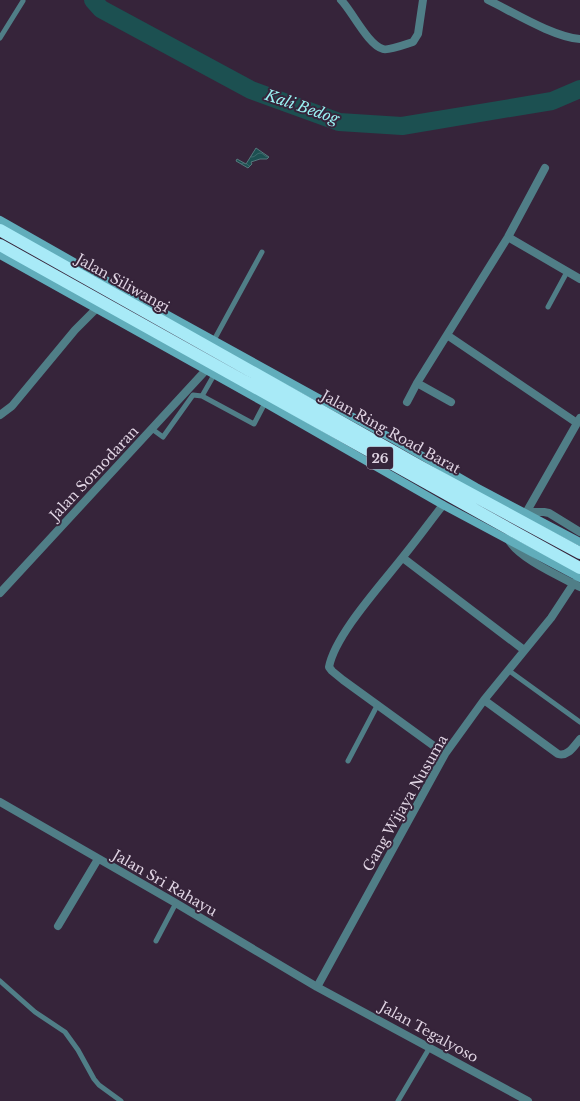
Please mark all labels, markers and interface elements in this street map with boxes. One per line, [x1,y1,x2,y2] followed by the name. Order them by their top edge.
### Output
[262,85,342,128] water label: Kali Bedog
[71,249,173,316] street label: Jalan Siliwangi
[317,385,464,478] street label: Jalan Ring Road Barat
[44,422,143,525] street label: Jalan Somodaran
[367,447,393,469] road number: 26
[359,731,452,874] street label: Gang Wijaya Nusuma
[108,845,221,920] street label: Jalan Sri Rahayu
[375,996,481,1067] street label: Jalan Tegalyoso

